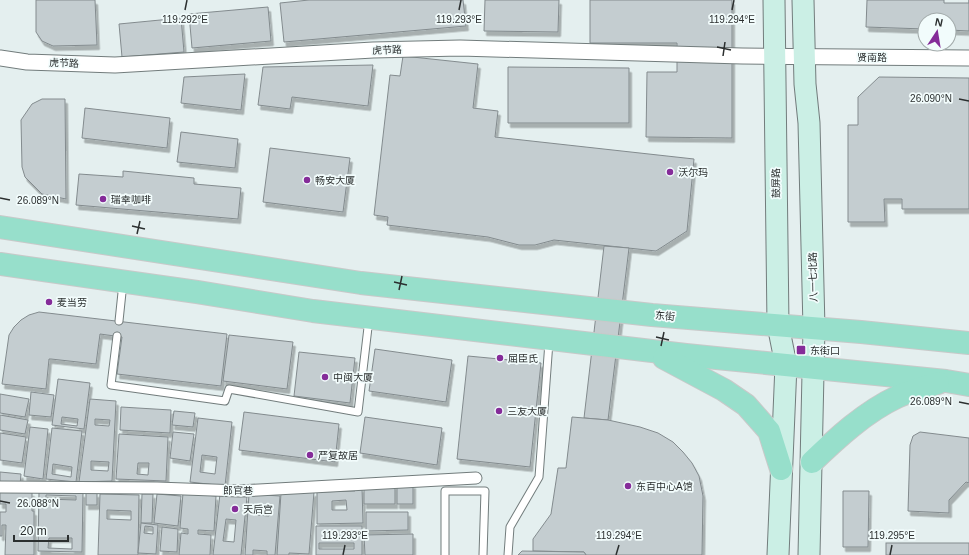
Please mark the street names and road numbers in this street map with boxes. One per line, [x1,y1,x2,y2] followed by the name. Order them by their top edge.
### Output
[372,44,402,56] street label: 虎节路
[857,52,887,63] street label: 贤南路
[49,57,79,69] street label: 虎节路
[770,168,782,198] street label: 鼓屏路
[807,252,819,302] street label: 八一七北路
[655,310,675,322] street label: 东街
[223,485,253,496] street label: 郎官巷

